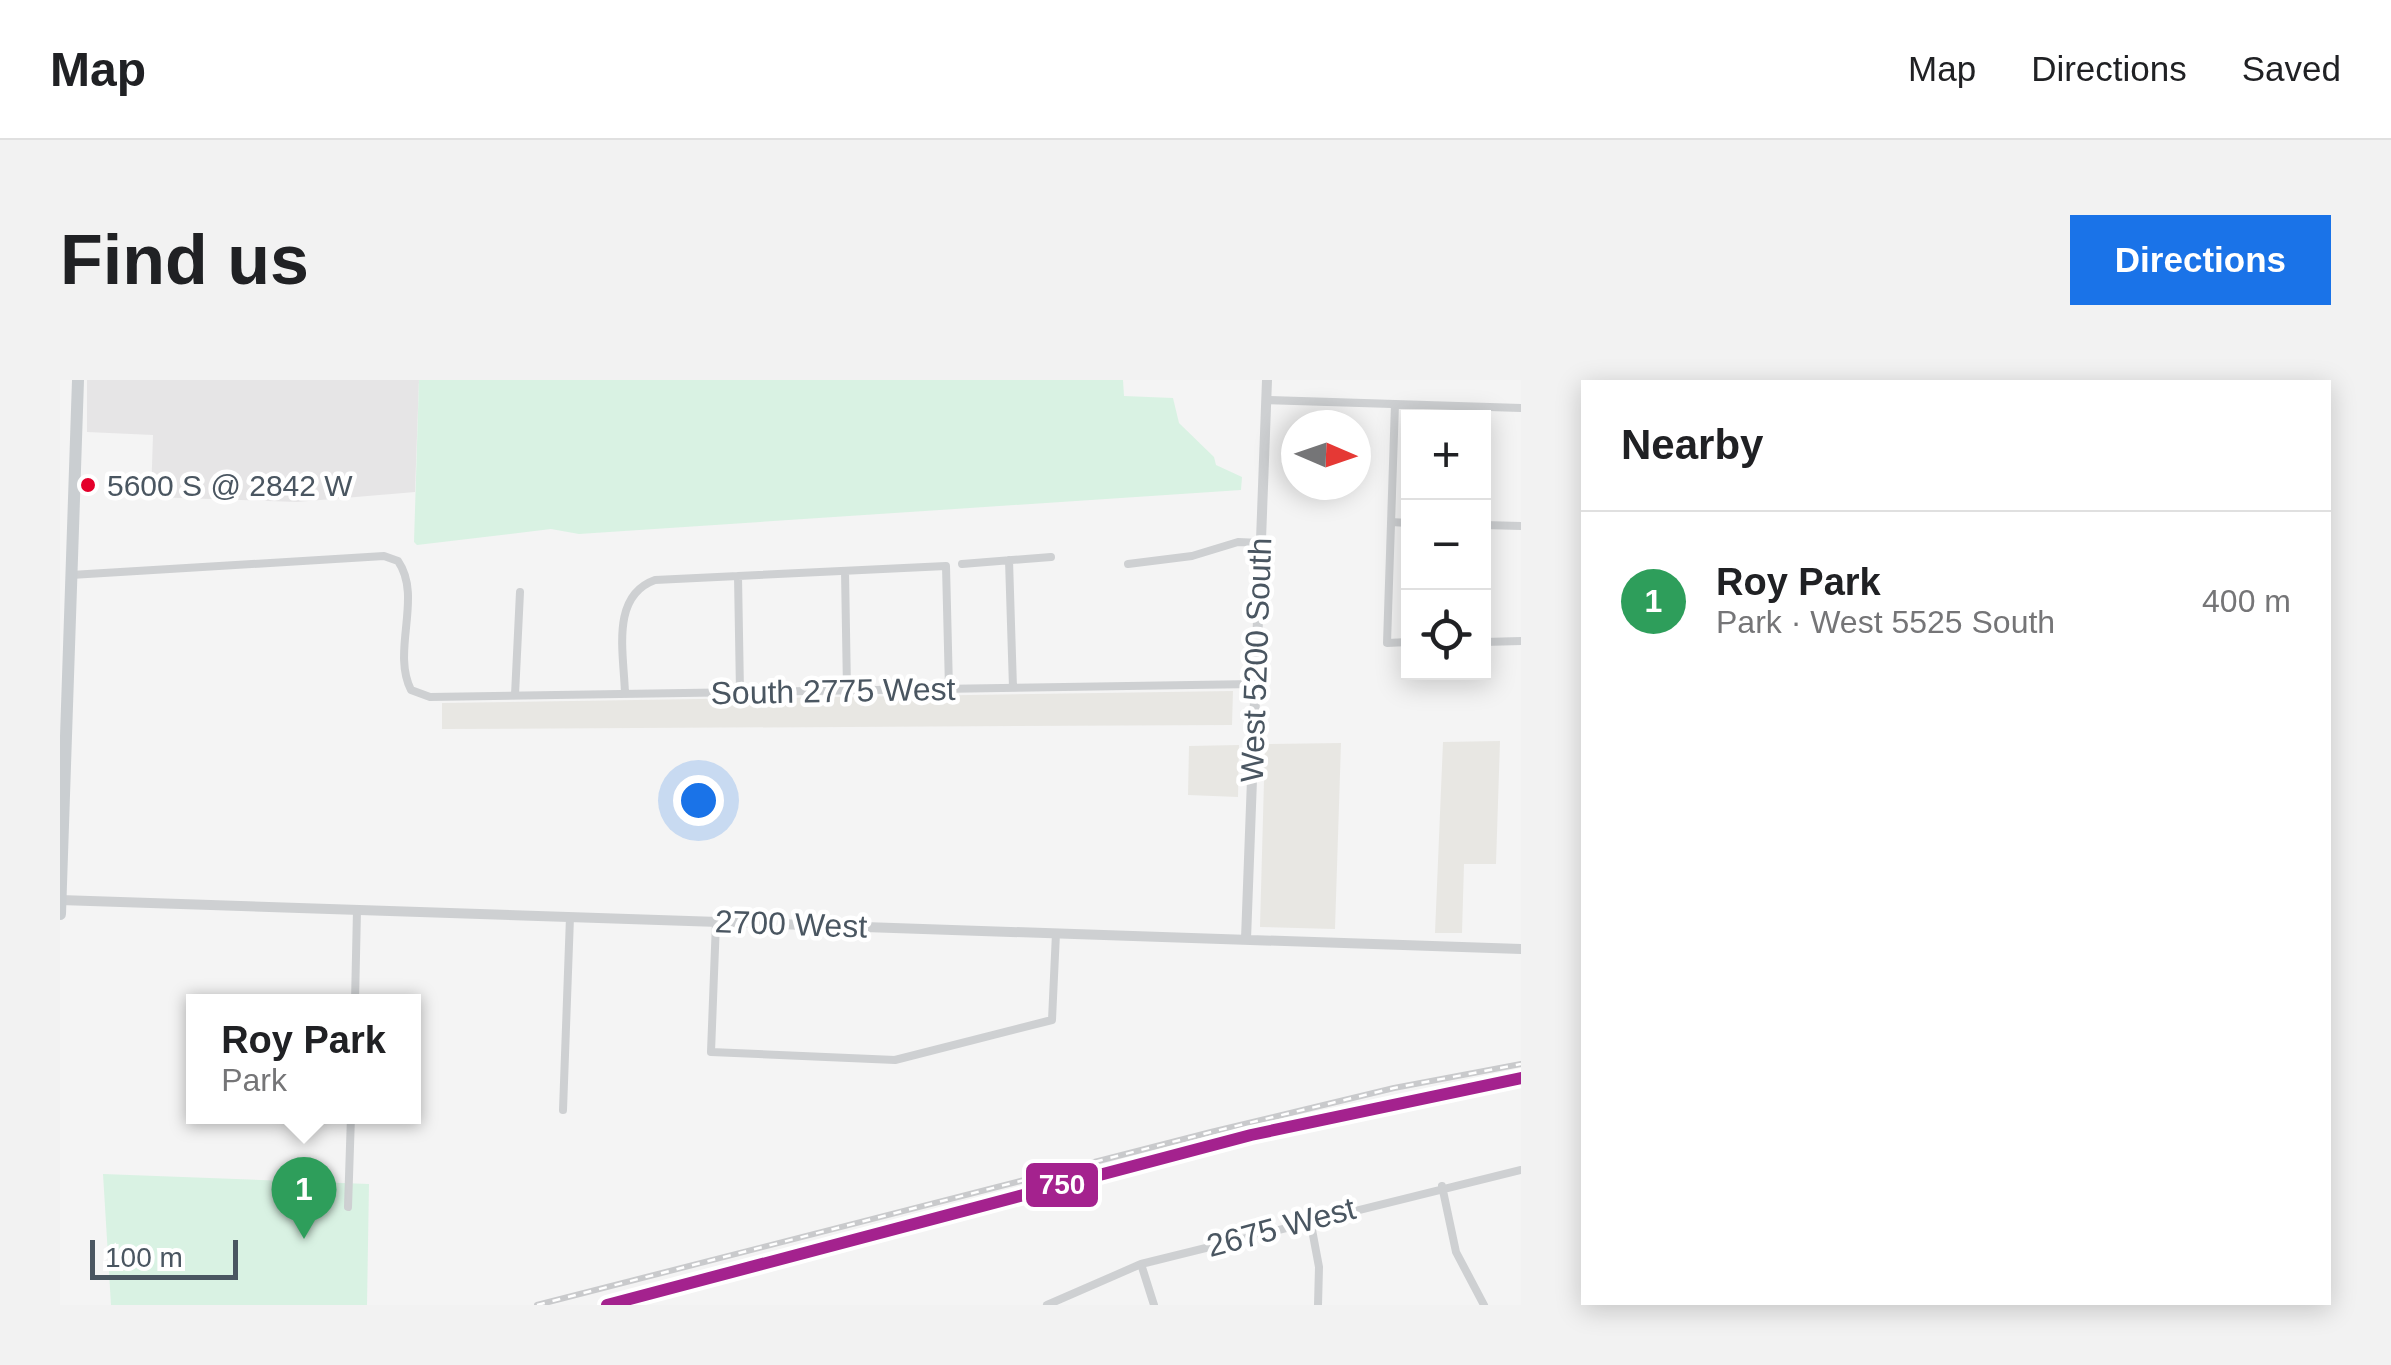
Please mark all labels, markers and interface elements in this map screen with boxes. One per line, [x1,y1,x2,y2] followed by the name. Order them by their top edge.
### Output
[50,43,146,96] text: Map
[1908,49,1976,88] text: Map
[2031,49,2187,88] text: Directions
[2242,49,2341,88] text: Saved
[2070,215,2331,305] button: Directions
[60,221,309,299] text: Find us
[1281,410,1371,500] north arrow
[1401,410,1491,680] map controls
[1401,410,1491,500] button: +
[1621,421,1763,468] text: Nearby
[107,469,353,502] place label: 5600 S @ 2842 W
[78,475,98,495] marker: 5600 S @ 2842 W
[1401,500,1491,590] button: −
[1234,537,1278,783] street label: West 5200 South
[1716,561,1881,603] text: Roy Park
[1645,583,1662,619] text: 1
[2202,583,2291,619] text: 400 m
[1401,590,1491,680] button: locate
[1716,604,2055,640] text: Park · West 5525 South
[710,671,956,711] street label: South 2775 West
[673,775,724,826] your location
[714,903,868,945] street label: 2700 West
[186,994,421,1124] popup
[221,1019,386,1061] text: Roy Park
[221,1062,287,1098] text: Park
[272,1156,336,1239] pin: 1
[1024,1161,1100,1209] line badge: 750
[1039,1169,1085,1200] text: 750
[1203,1190,1359,1264] street label: 2675 West
[90,1235,238,1280] scale bar
[105,1242,183,1273] text: 100 m

